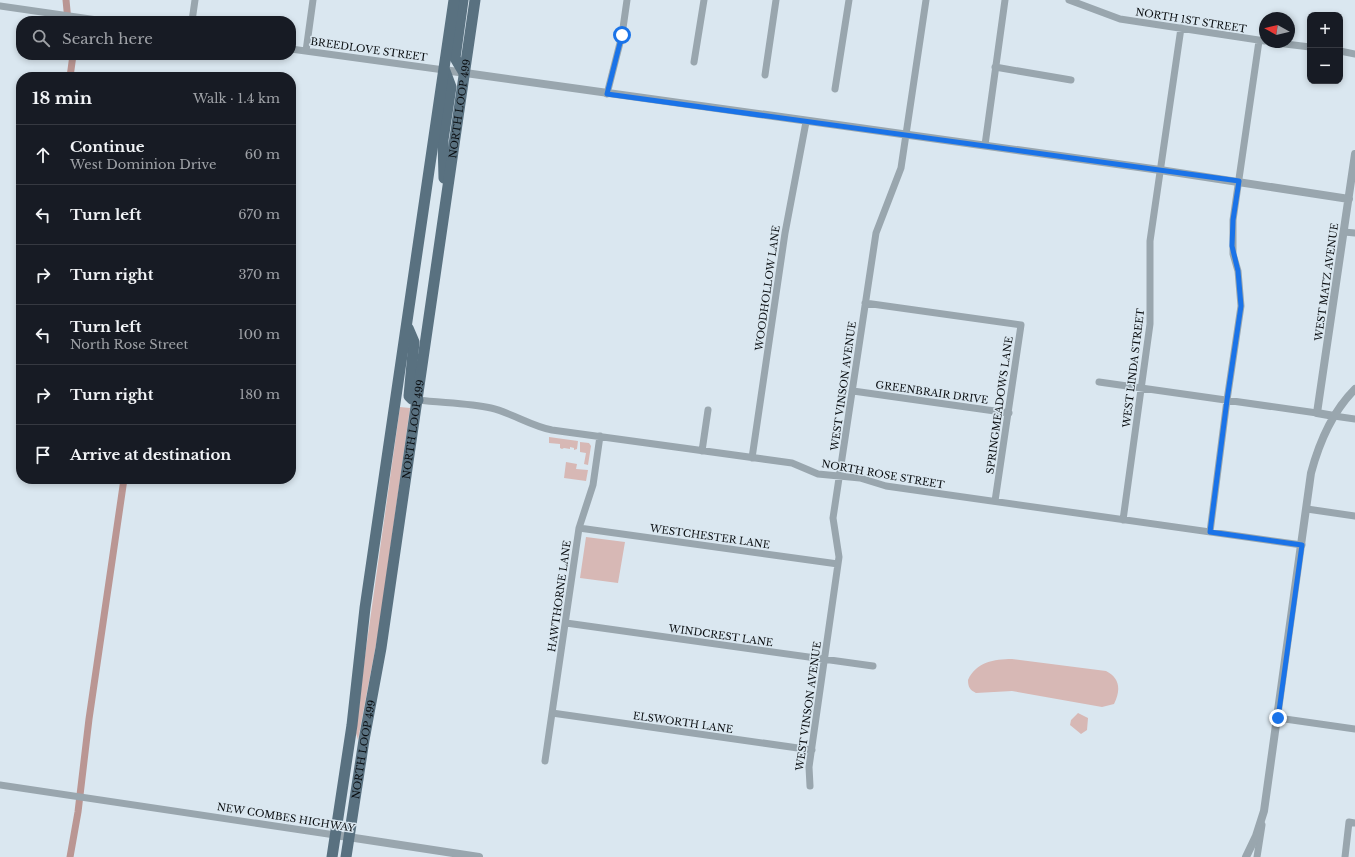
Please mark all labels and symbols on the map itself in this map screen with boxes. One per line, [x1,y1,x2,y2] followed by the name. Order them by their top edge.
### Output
[1134,5,1247,36] street label: NORTH 1ST STREET
[1259,12,1295,48] north arrow
[613,26,631,44] route start
[310,35,428,64] street label: BREEDLOVE STREET
[446,58,473,159] street label: NORTH LOOP 499
[1312,222,1341,343] street label: WEST MATZ AVENUE
[752,224,783,353] street label: WOODHOLLOW LANE
[1120,308,1147,429] street label: WEST LINDA STREET
[828,320,859,453] street label: WEST VINSON AVENUE
[983,335,1016,475] street label: SPRINGMEADOWS LANE
[875,378,989,407] street label: GREENBRAIR DRIVE
[400,379,427,480] street label: NORTH LOOP 499
[820,457,945,492] street label: NORTH ROSE STREET
[648,521,771,551] street label: WESTCHESTER LANE
[545,539,574,653] street label: HAWTHORNE LANE
[667,622,774,649] street label: WINDCREST LANE
[793,640,824,773] street label: WEST VINSON AVENUE
[349,699,378,800] street label: NORTH LOOP 499
[632,709,734,736] street label: ELSWORTH LANE
[1269,709,1287,727] route end
[216,800,357,835] street label: NEW COMBES HIGHWAY

